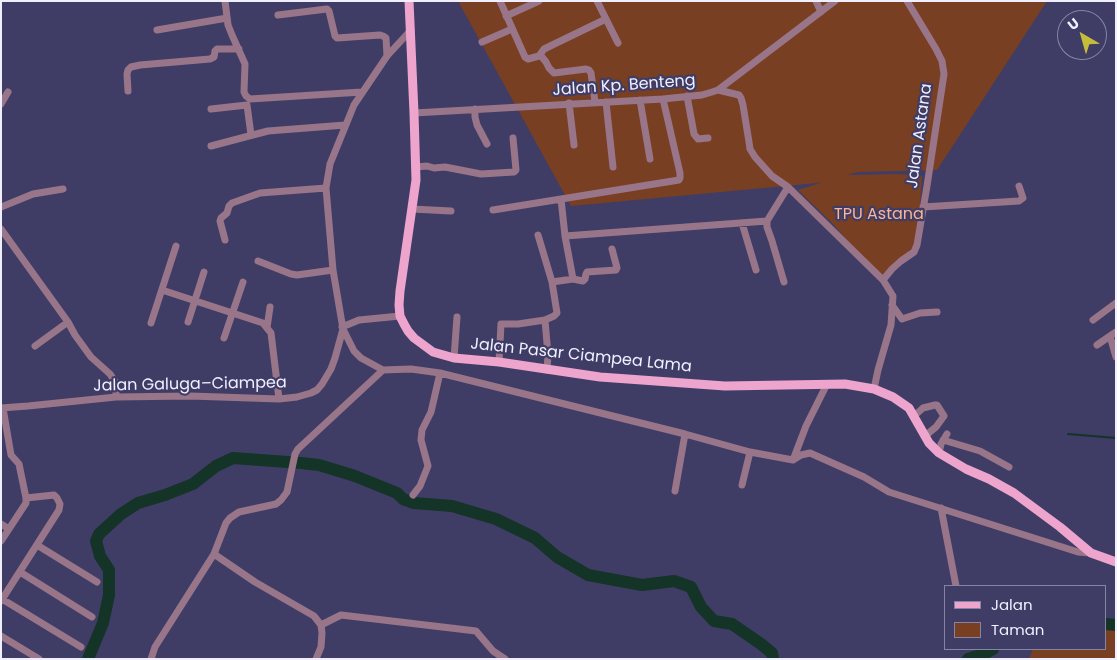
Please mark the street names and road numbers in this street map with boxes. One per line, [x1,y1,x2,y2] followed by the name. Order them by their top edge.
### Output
[552,71,696,101] street label: Jalan Kp. Benteng
[903,82,937,190] street label: Jalan Astana
[469,335,693,377] street label: Jalan Pasar Ciampea Lama
[93,374,287,396] street label: Jalan Galuga–Ciampea

